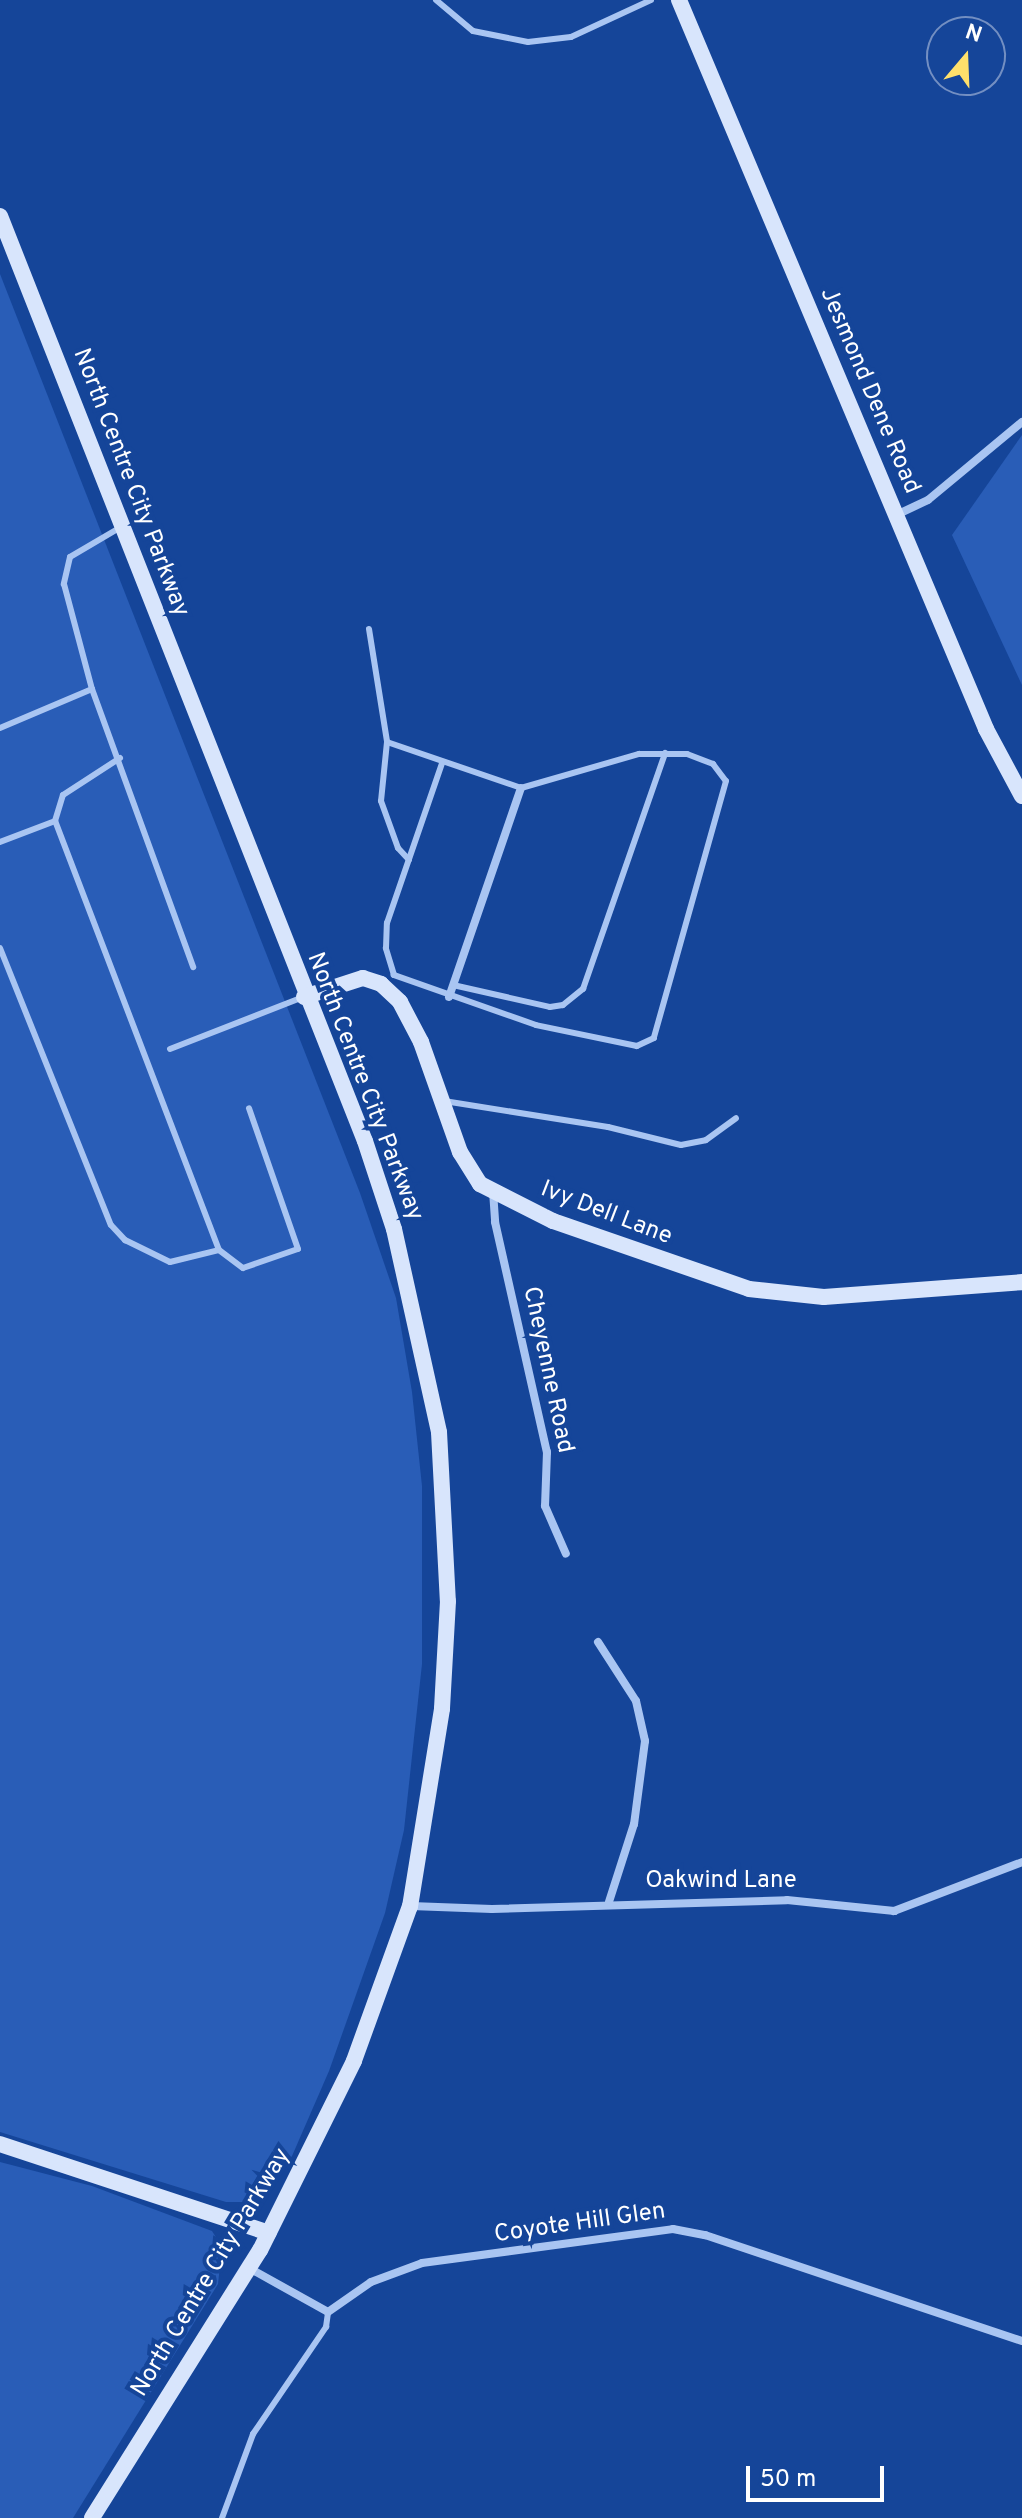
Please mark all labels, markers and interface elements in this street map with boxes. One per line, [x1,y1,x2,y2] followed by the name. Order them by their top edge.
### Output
[926,16,1006,96] north arrow
[961,19,985,50] text: N
[813,284,925,498] street label: Jesmond Dene Road
[65,345,195,621] street label: North Centre City Parkway
[299,949,429,1225] street label: North Centre City Parkway
[536,1176,676,1252] street label: Ivy Dell Lane
[515,1284,579,1456] street label: Cheyenne Road
[645,1868,797,1896] street label: Oakwind Lane
[126,2143,298,2403] street label: North Centre City Parkway
[493,2198,667,2250] street label: Coyote Hill Glen
[750,2450,888,2500] scale bar
[760,2465,816,2495] text: 50 m

